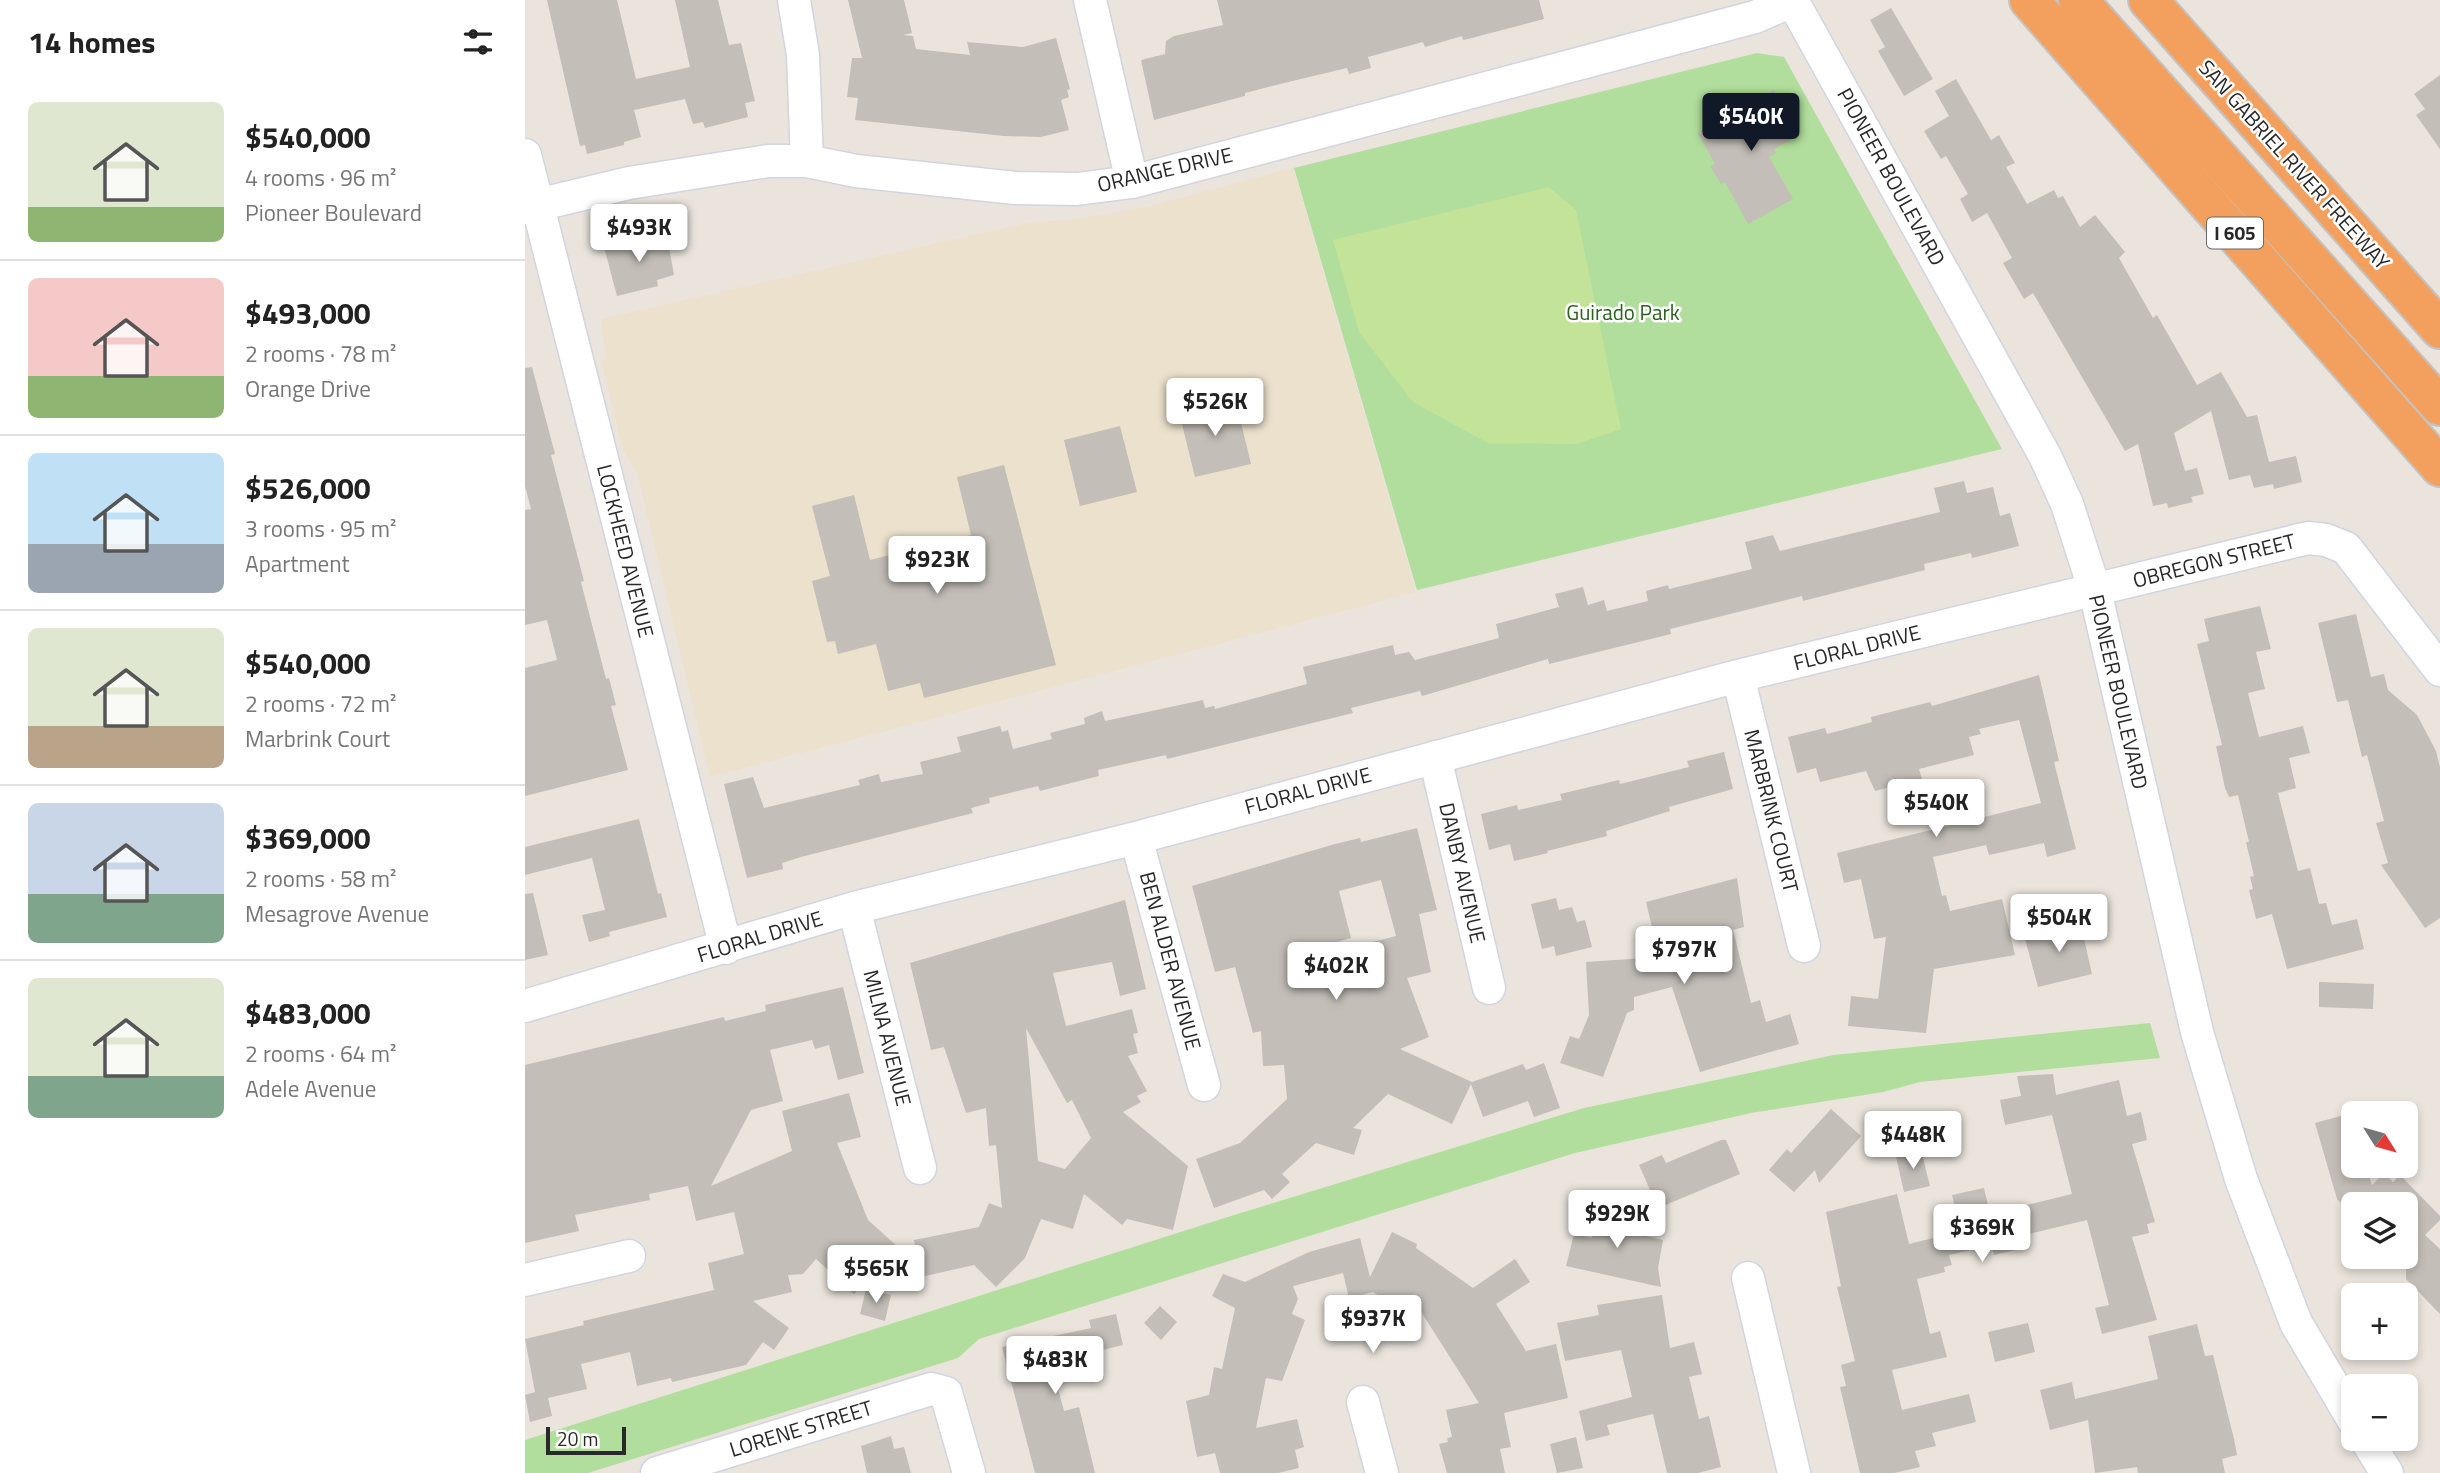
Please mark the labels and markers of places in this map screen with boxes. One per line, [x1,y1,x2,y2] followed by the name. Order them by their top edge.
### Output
[1702,94,1800,153] pin: $540K
[590,204,688,264] pin: $493K
[1166,378,1264,438] pin: $526K
[888,536,986,596] pin: $923K
[1887,780,1985,839] pin: $540K
[2010,894,2108,954] pin: $504K
[1635,926,1733,986] pin: $797K
[1287,942,1385,1002] pin: $402K
[1864,1112,1962,1171] pin: $448K
[1568,1190,1666,1250] pin: $929K
[1933,1204,2031,1264] pin: $369K
[827,1246,925,1305] pin: $565K
[1324,1296,1422,1355] pin: $937K
[1006,1336,1104,1396] pin: $483K

